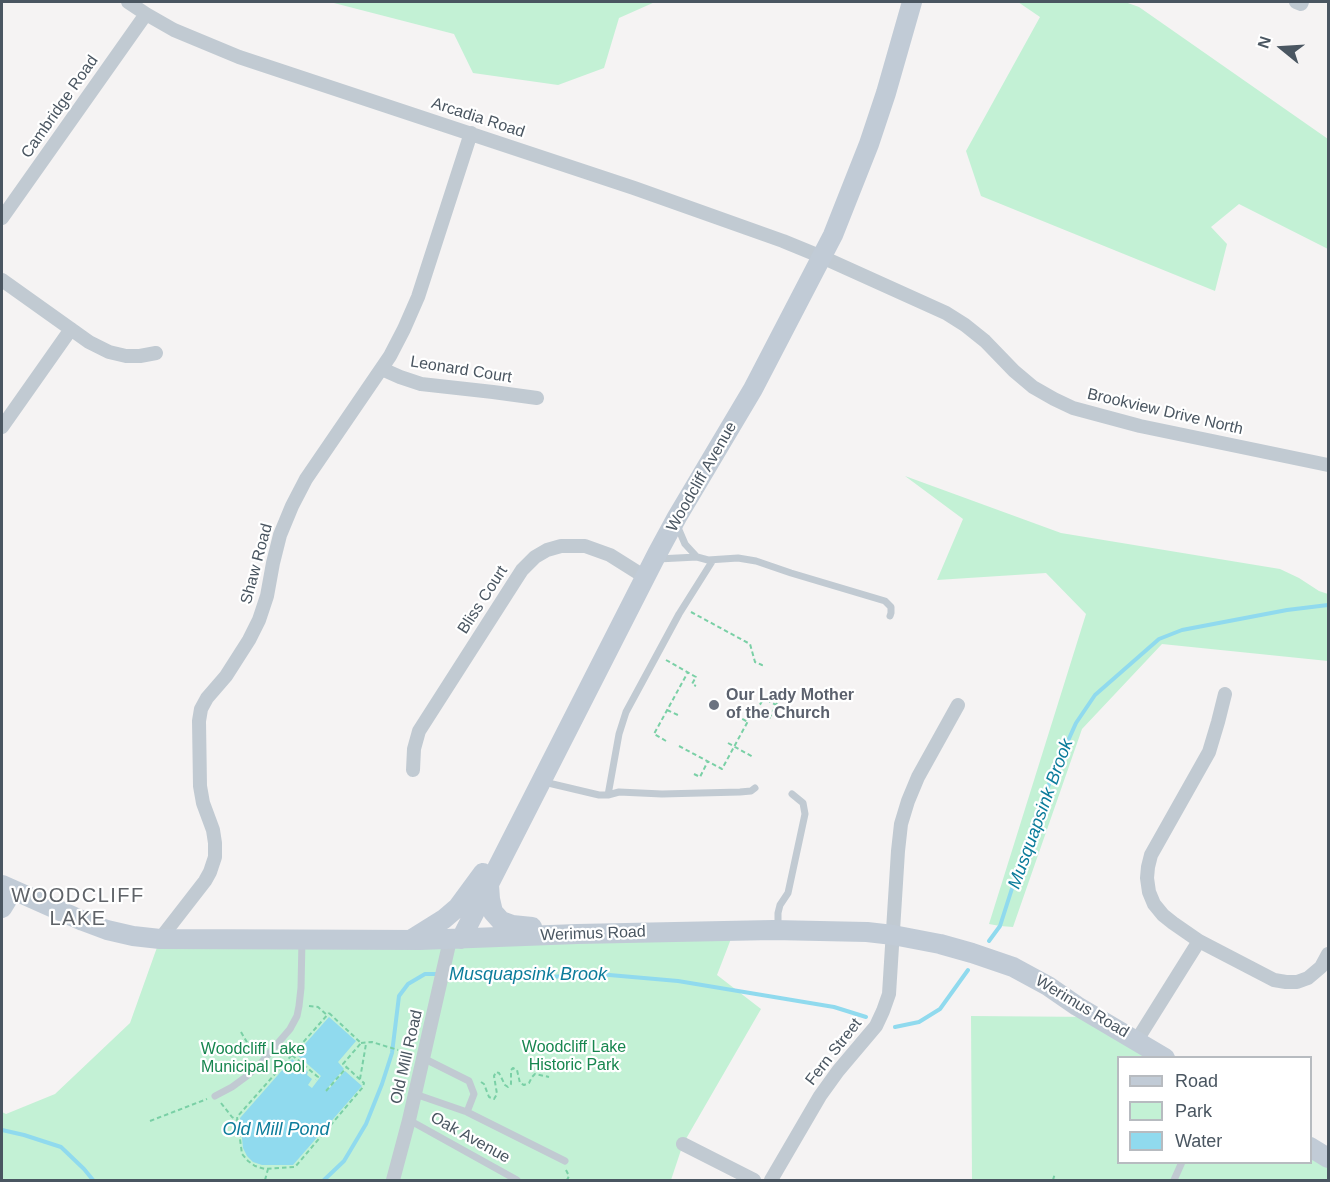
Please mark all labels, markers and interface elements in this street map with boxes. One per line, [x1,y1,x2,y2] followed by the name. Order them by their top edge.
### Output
[1252,18,1312,78] north arrow
[1255,34,1274,50] text: N
[17,52,103,162] street label: Cambridge Road
[429,94,527,142] street label: Arcadia Road
[409,353,513,387] street label: Leonard Court
[1085,385,1245,439] street label: Brookview Drive North
[663,419,741,535] street label: Woodcliff Avenue
[237,522,277,606] street label: Shaw Road
[454,562,512,638] street label: Bliss Court
[726,686,854,724] place label: Our Lady Mother of the Church
[707,698,721,712] marker: Our Lady Mother of the Church
[1004,736,1078,892] water label: Musquapsink Brook
[11,884,145,931] district label: WOODCLIFF LAKE
[540,923,646,945] street label: Werimus Road
[449,964,607,986] water label: Musquapsink Brook
[1032,972,1132,1042] street label: Werimus Road
[387,1008,427,1106] street label: Old Mill Road
[802,1015,866,1089] street label: Fern Street
[522,1038,626,1076] park label: Woodcliff Lake Historic Park
[201,1040,305,1078] park label: Woodcliff Lake Municipal Pool
[1117,1056,1312,1164] legend
[1175,1071,1218,1091] text: Road
[1175,1101,1212,1121] text: Park
[427,1108,513,1168] street label: Oak Avenue
[222,1119,330,1141] water label: Old Mill Pond
[1175,1131,1222,1151] text: Water

